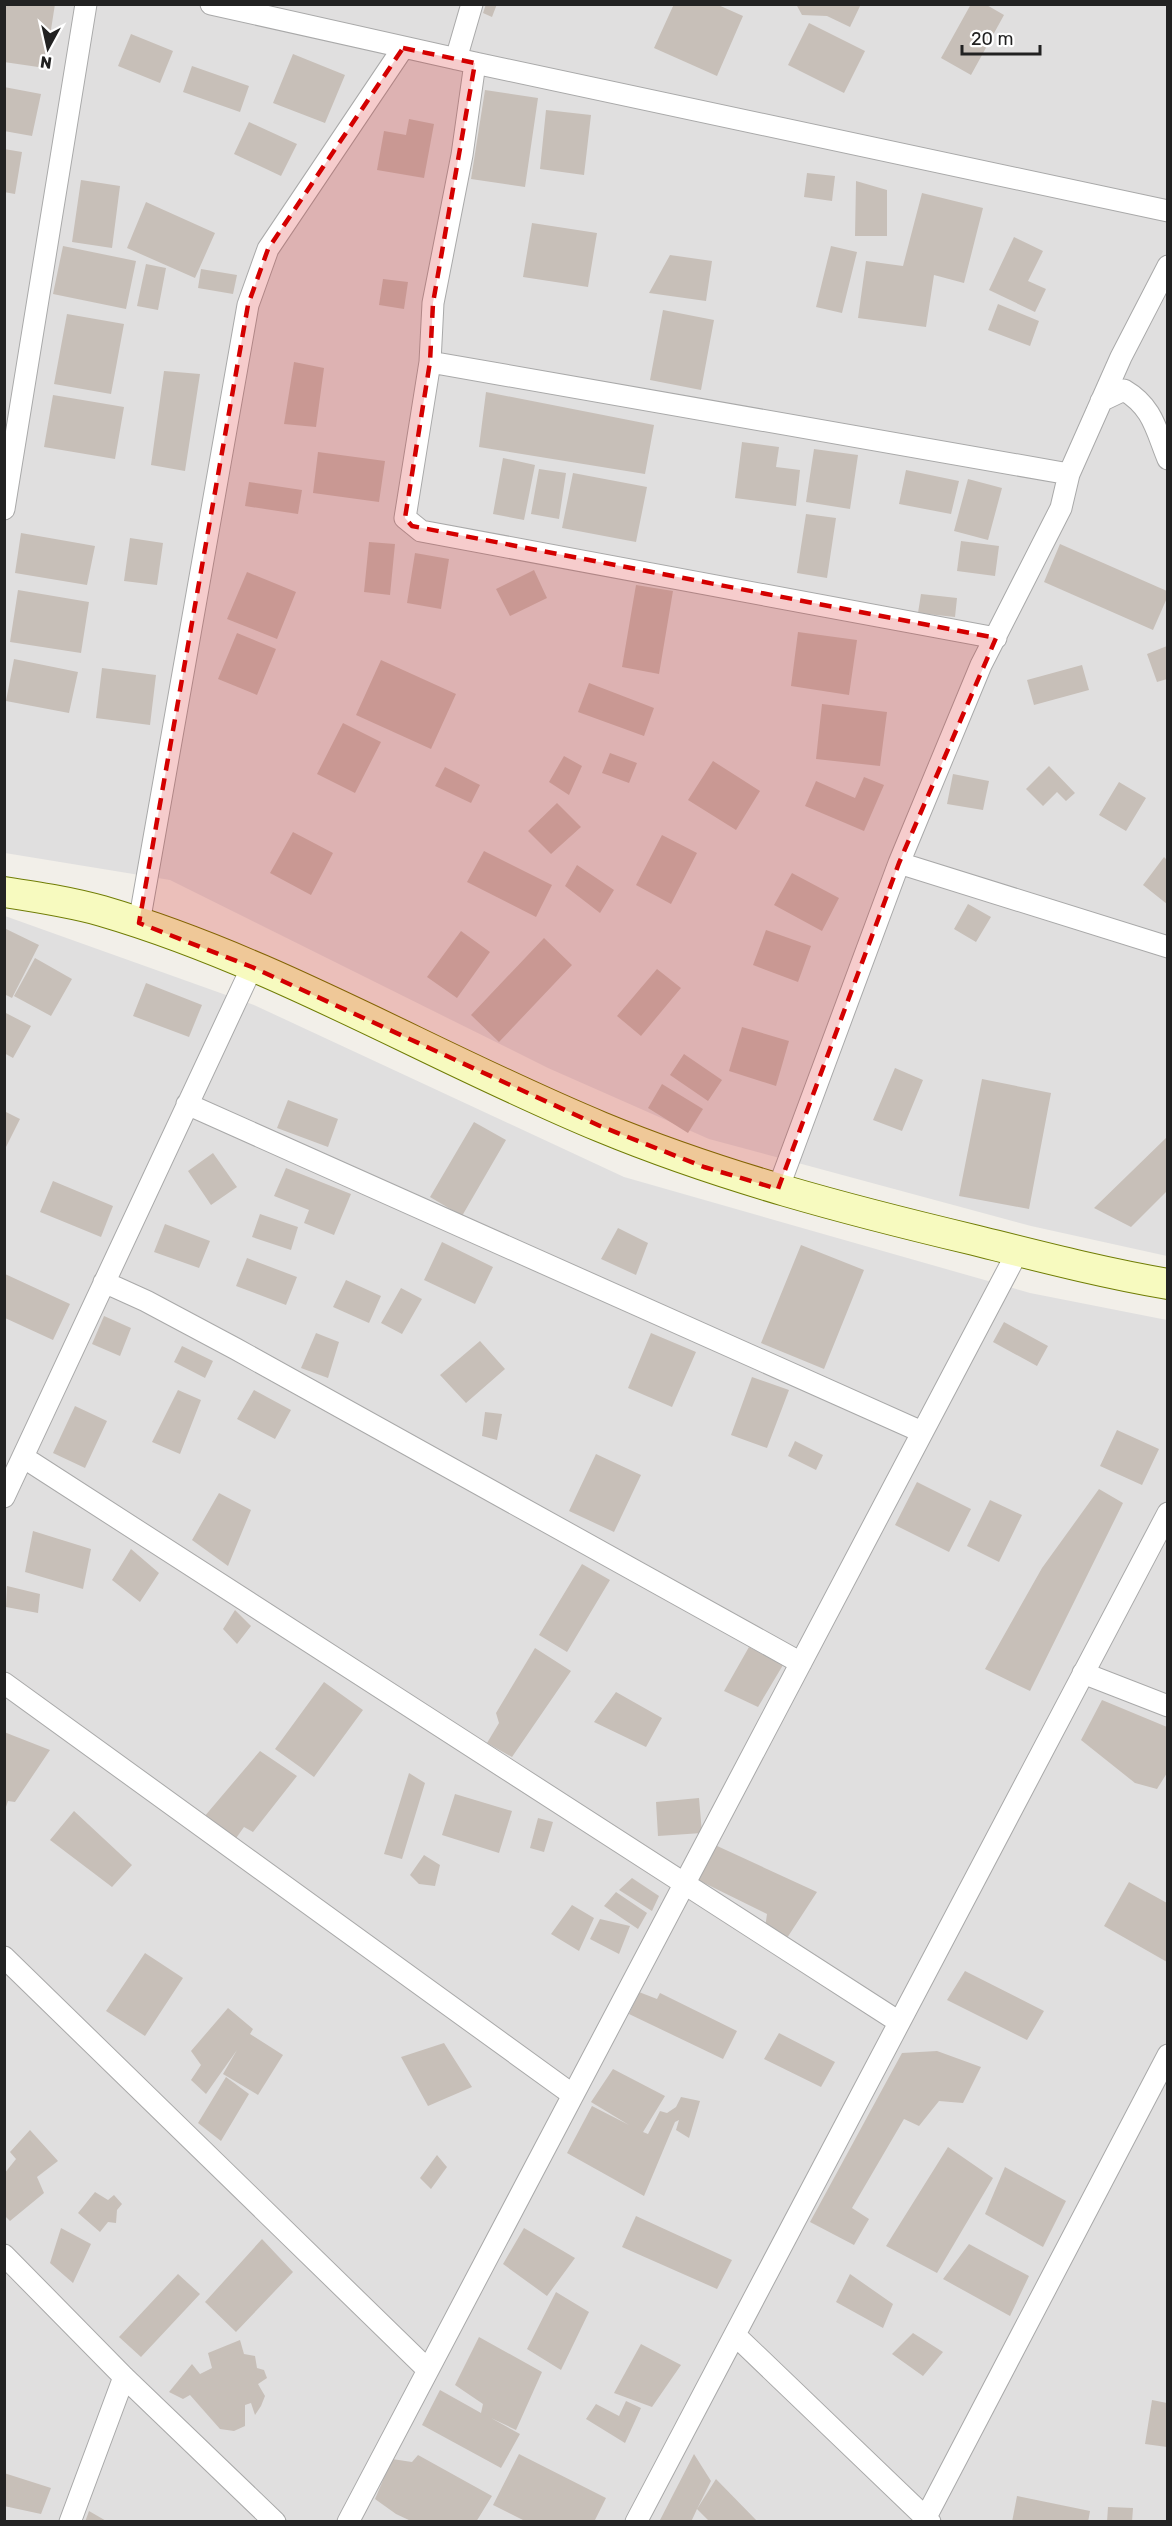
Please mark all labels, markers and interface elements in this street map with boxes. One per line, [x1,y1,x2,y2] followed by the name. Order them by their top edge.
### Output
[18,18,78,78] north arrow
[962,18,1040,56] scale bar
[971,28,1013,50] text: 20 m
[39,52,53,73] text: N

